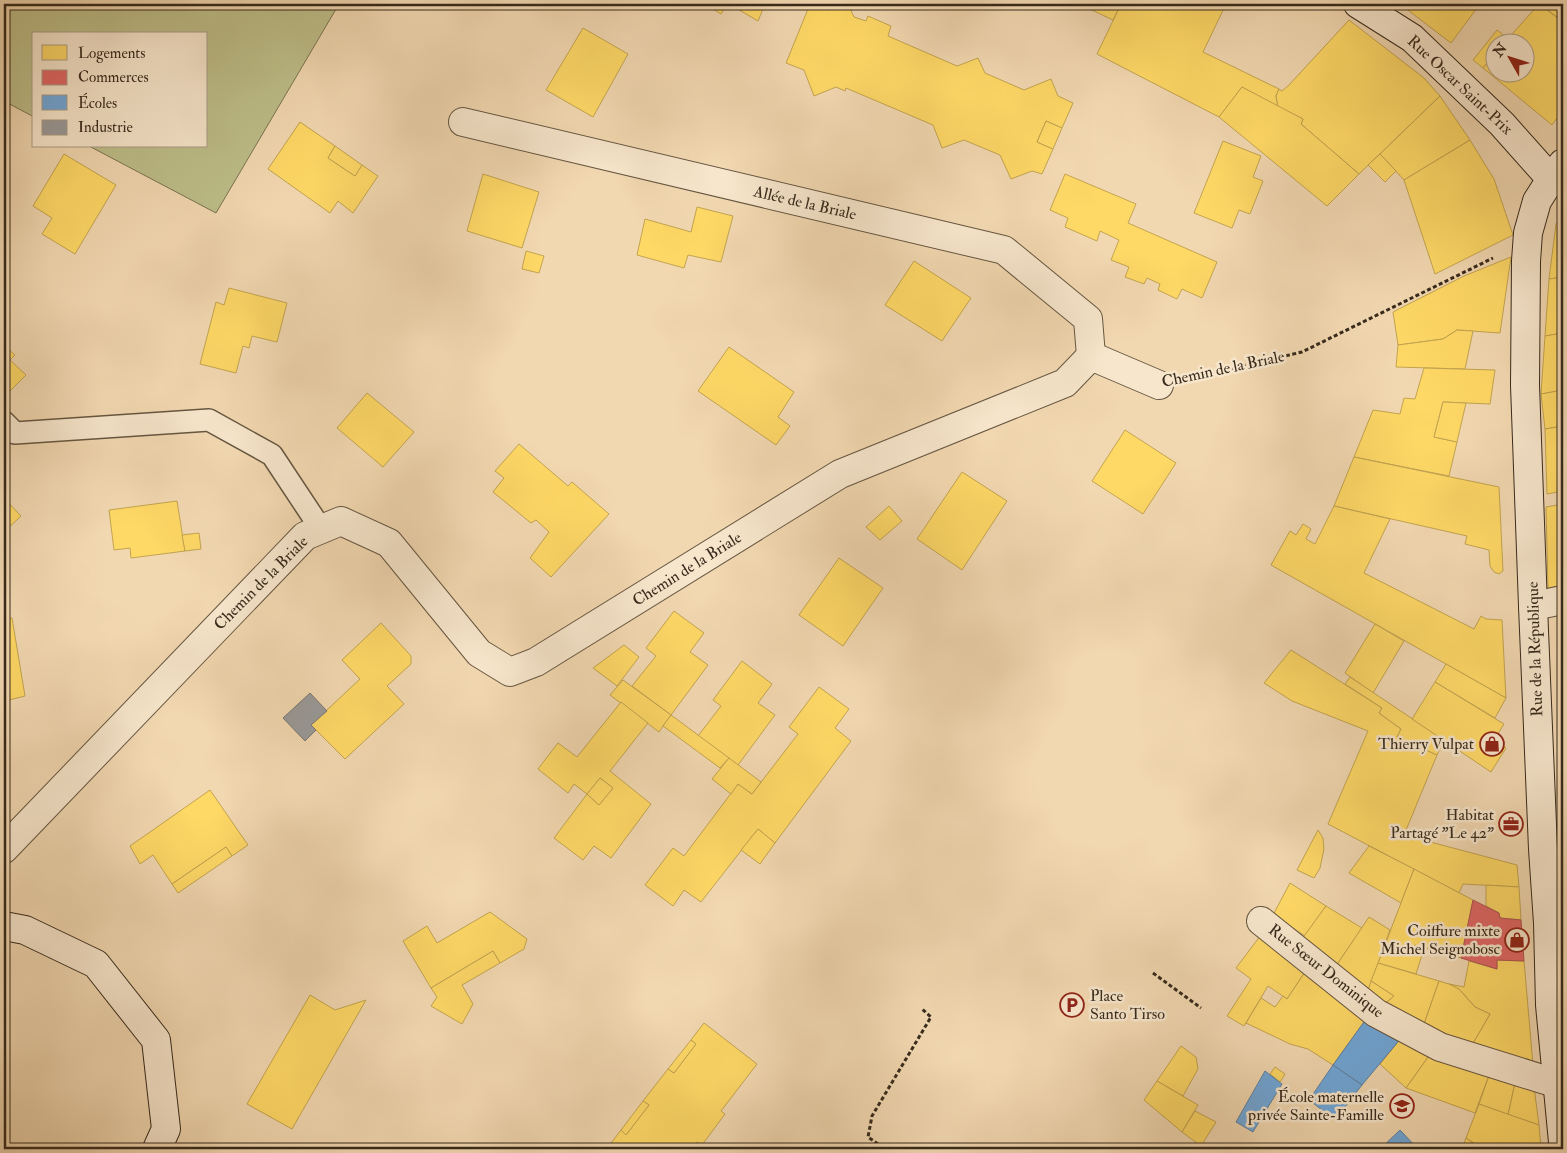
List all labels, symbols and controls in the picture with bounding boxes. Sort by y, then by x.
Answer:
street label: Rue Oscar Saint-Prix [1403,31,1517,139]
legend [32,32,208,148]
north arrow [1484,32,1534,82]
text: N [1489,40,1511,61]
text: Logements [78,44,145,63]
text: Commerces [78,68,149,87]
text: Écoles [78,92,117,113]
text: Industrie [78,118,133,137]
street label: Allée de la Briale [751,181,859,225]
street label: Chemin de la Briale [1160,346,1287,392]
street label: Chemin de la Briale [629,527,746,611]
street label: Chemin de la Briale [210,532,312,634]
street label: Rue de la République [1523,581,1548,717]
shop icon: Thierry Vulpat [1479,731,1505,757]
place label: Thierry Vulpat [1378,734,1474,755]
place label: Habitat Partagé "Le 42" [1390,805,1494,843]
office icon: Habitat Partagé "Le 42" [1498,811,1524,837]
street label: Rue Sœur Dominique [1264,920,1388,1022]
place label: Coiffure mixte Michel Seignobosc [1380,921,1501,959]
shop icon: Coiffure mixte Michel Seignobosc [1504,927,1530,953]
place label: Place Santo Tirso [1090,986,1165,1024]
parking icon: Place Santo Tirso [1059,992,1085,1018]
place label: École maternelle privée Sainte-Famille [1247,1086,1384,1126]
school or university icon: École maternelle privée Sainte-Famille [1389,1093,1415,1119]

